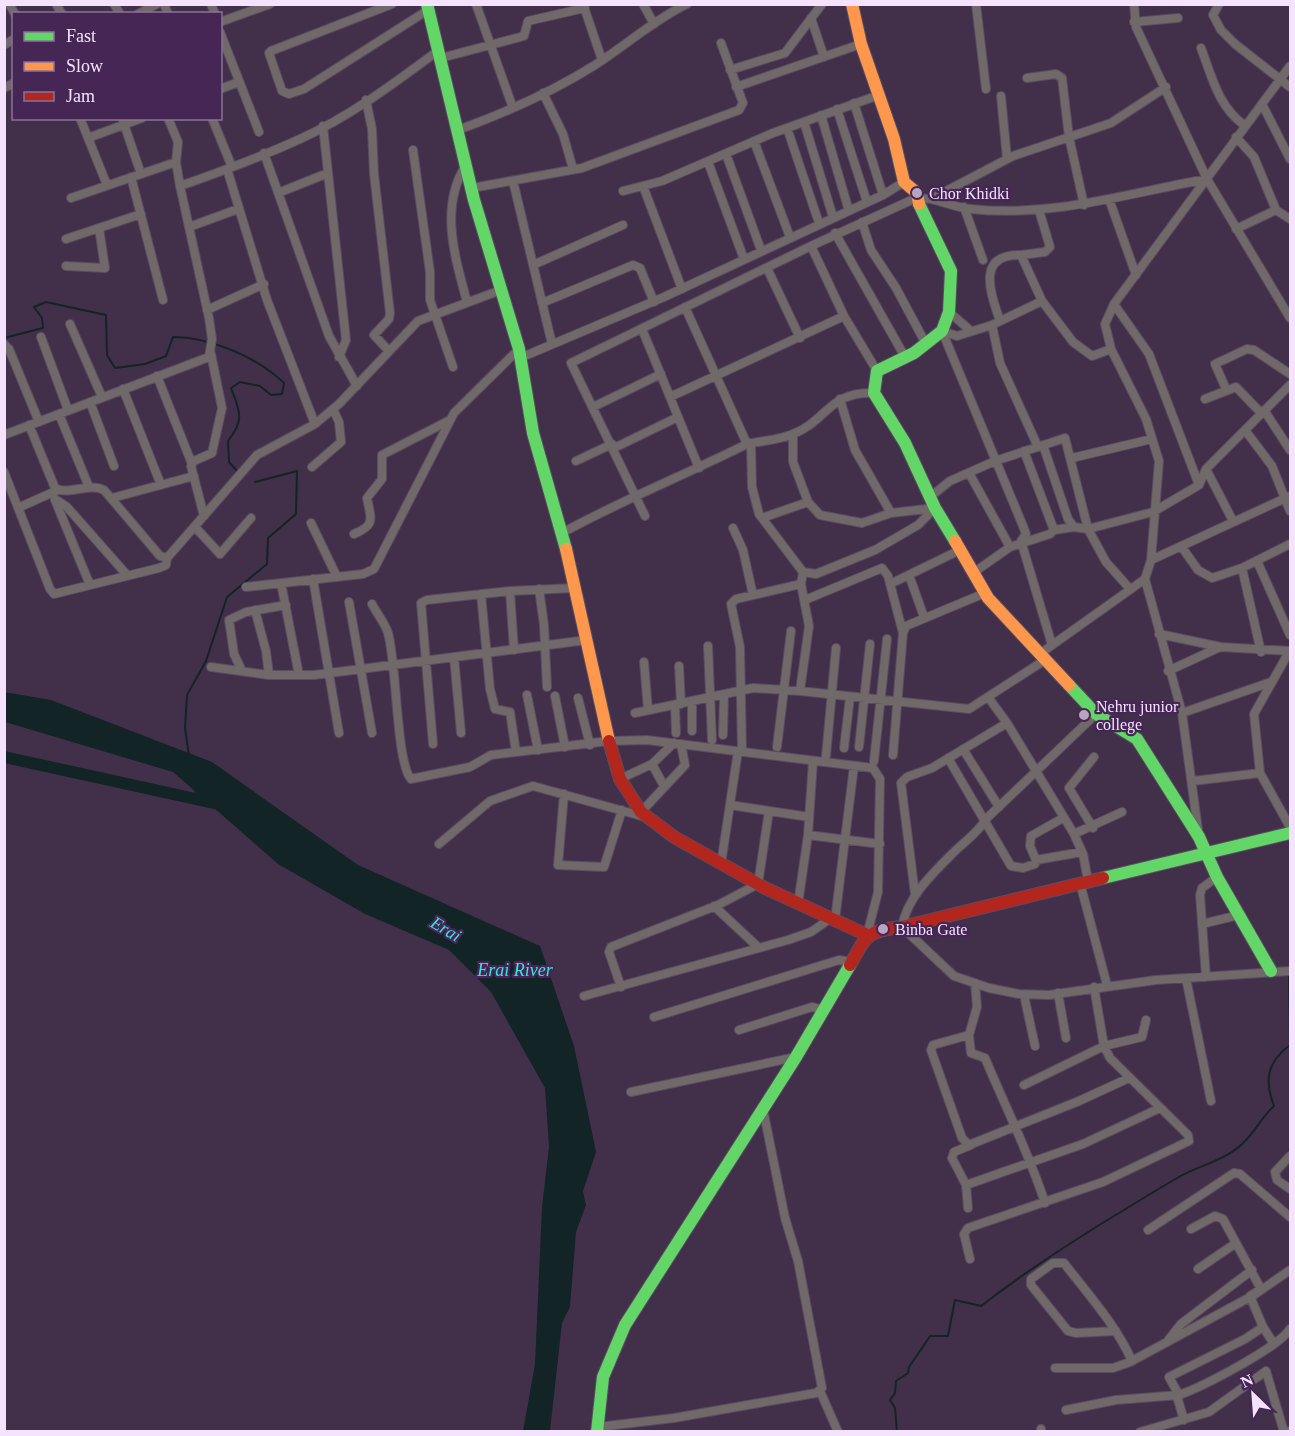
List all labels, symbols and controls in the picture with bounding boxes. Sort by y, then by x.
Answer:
legend [12,12,222,120]
text: Fast [66,26,96,46]
text: Slow [66,56,103,76]
text: Jam [66,86,95,106]
place label: Chor Khidki [929,185,1010,202]
marker: Chor Khidki [910,186,924,200]
place label: Nehru junior college [1096,698,1179,734]
marker: Nehru junior college [1077,708,1091,722]
water label: Erai [426,912,465,946]
place label: Binba Gate [895,921,967,938]
marker: Binba Gate [876,922,890,936]
water label: Erai River [476,960,554,980]
north arrow [1223,1364,1283,1424]
text: N [1238,1371,1256,1391]

